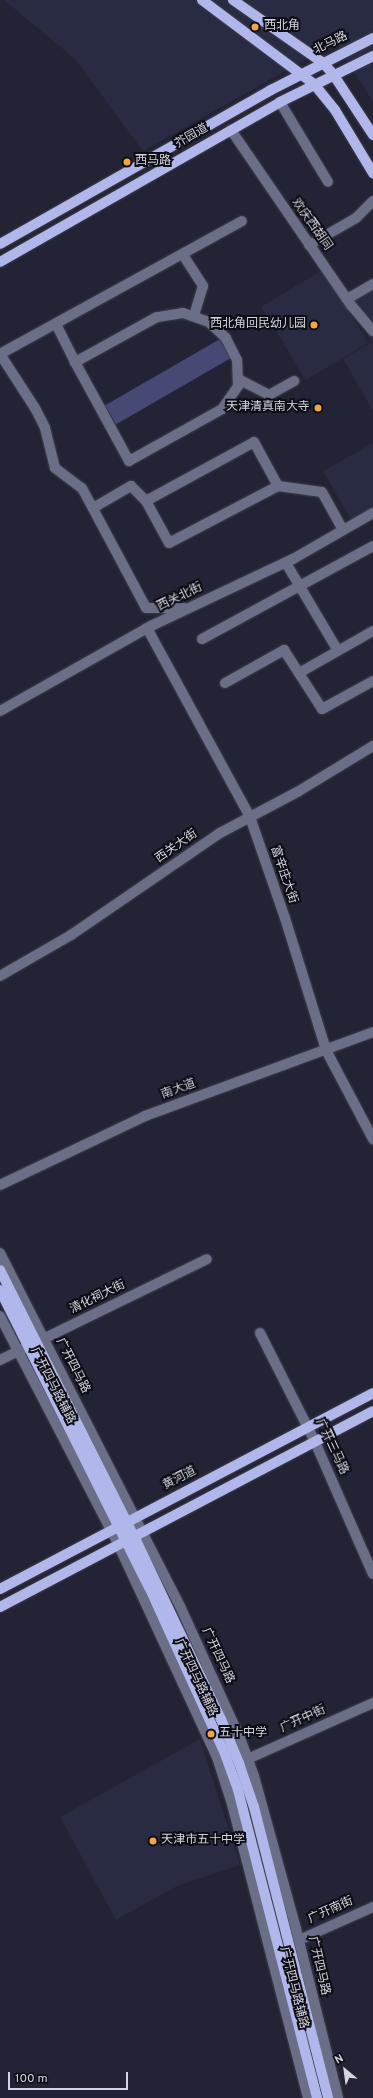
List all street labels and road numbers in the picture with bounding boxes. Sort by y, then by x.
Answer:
street label: 北马路 [312,30,350,58]
street label: 芥园道 [173,122,211,152]
street label: 欢庆西胡同 [288,196,334,254]
street label: 西关北街 [155,581,205,615]
street label: 西关大街 [153,827,201,867]
street label: 富辛庄大街 [266,844,300,906]
street label: 南大道 [160,1077,198,1103]
street label: 清化祠大街 [68,1278,128,1318]
street label: 广开四马路 [52,1336,92,1396]
street label: 广开四马路辅路 [27,1345,77,1427]
street label: 广开三马路 [312,1417,350,1477]
street label: 黄河道 [161,1464,199,1494]
street label: 广开四马路 [198,1626,236,1686]
street label: 广开四马路辅路 [171,1637,219,1719]
street label: 广开中街 [278,1704,328,1736]
street label: 广开南街 [306,1895,356,1927]
street label: 广开四马路 [304,1935,332,1997]
street label: 广开四马路辅路 [276,1946,310,2030]

